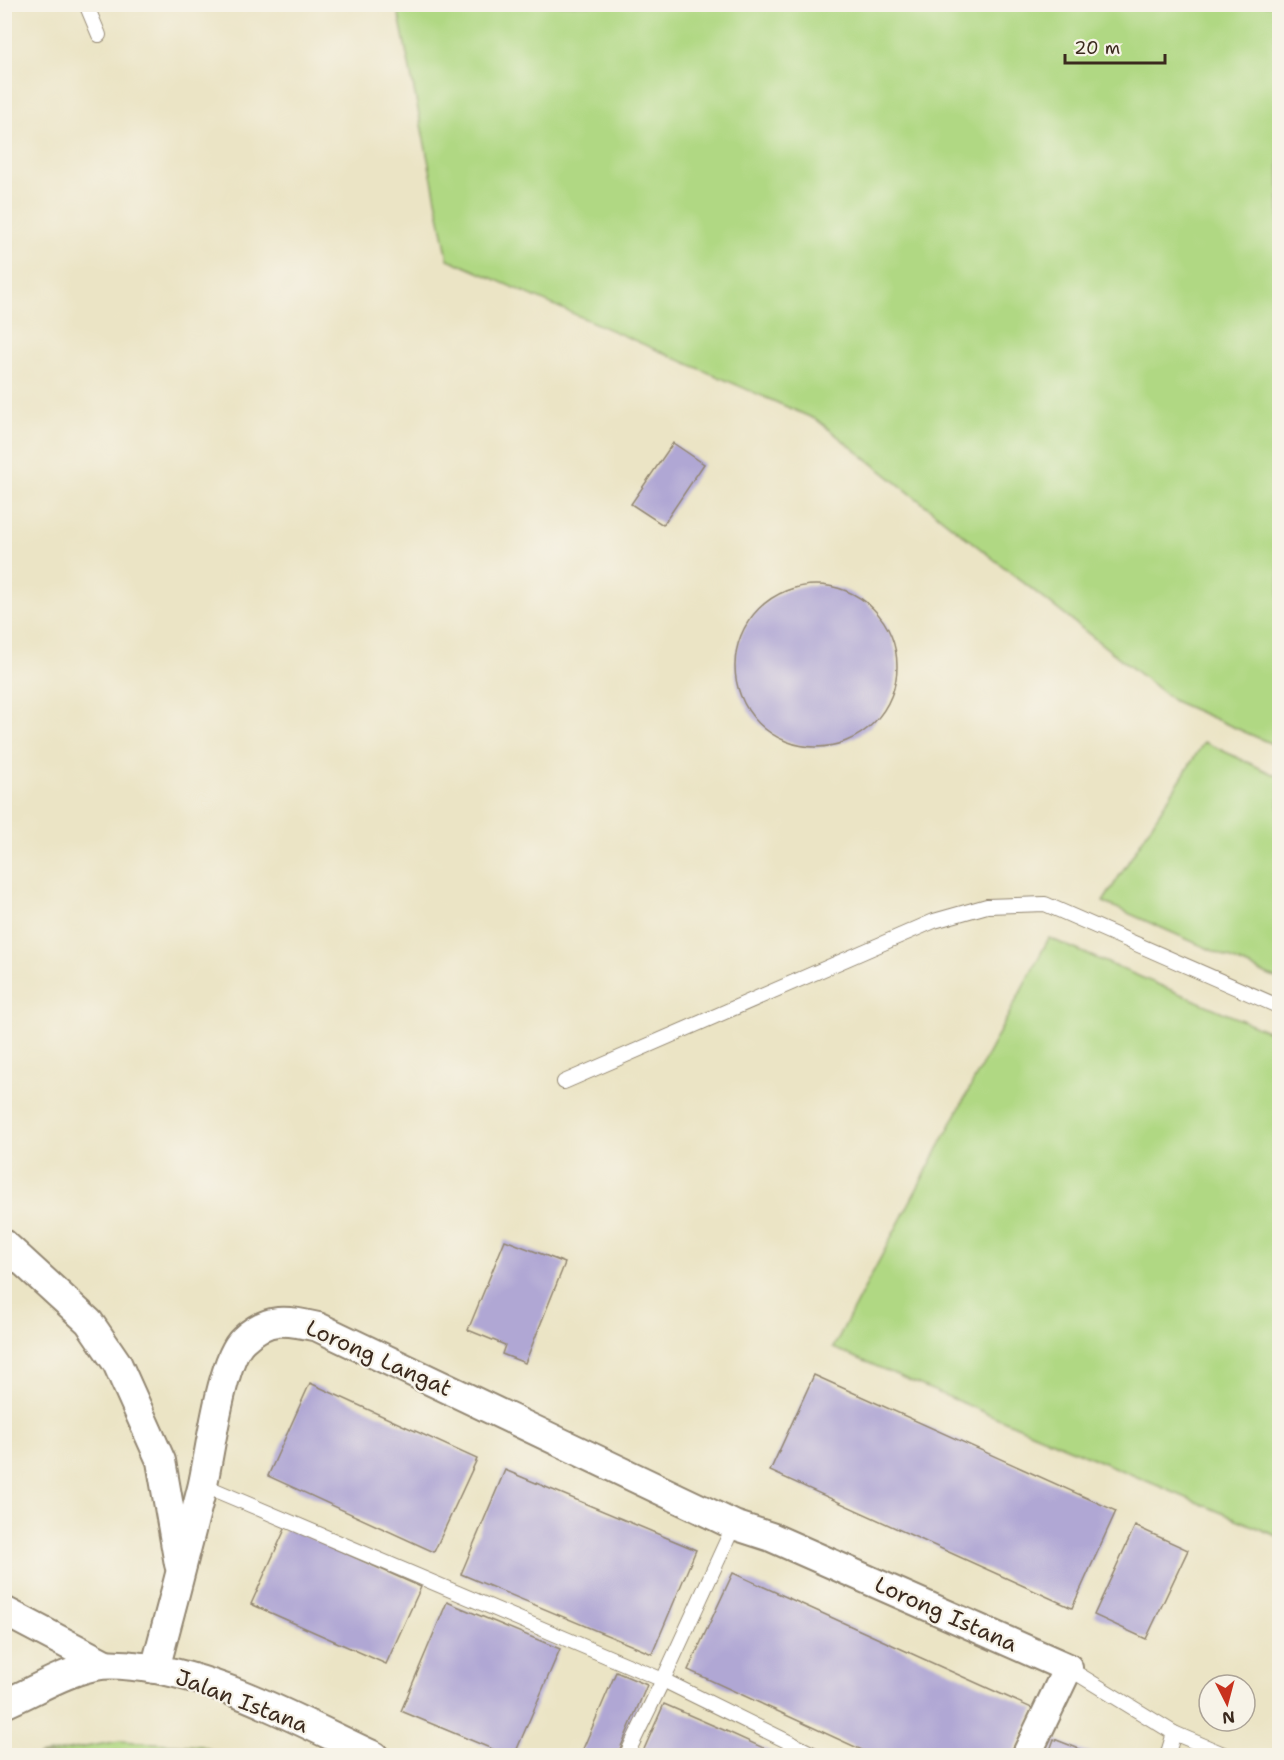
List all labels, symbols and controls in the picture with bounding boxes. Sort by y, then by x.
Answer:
scale bar [1065,27,1166,65]
text: 20 m [1074,36,1120,60]
street label: Lorong Langat [302,1313,456,1403]
street label: Lorong Istana [870,1570,1022,1659]
street label: Jalan Istana [172,1662,313,1740]
north arrow [1197,1673,1257,1733]
text: N [1221,1706,1236,1729]

